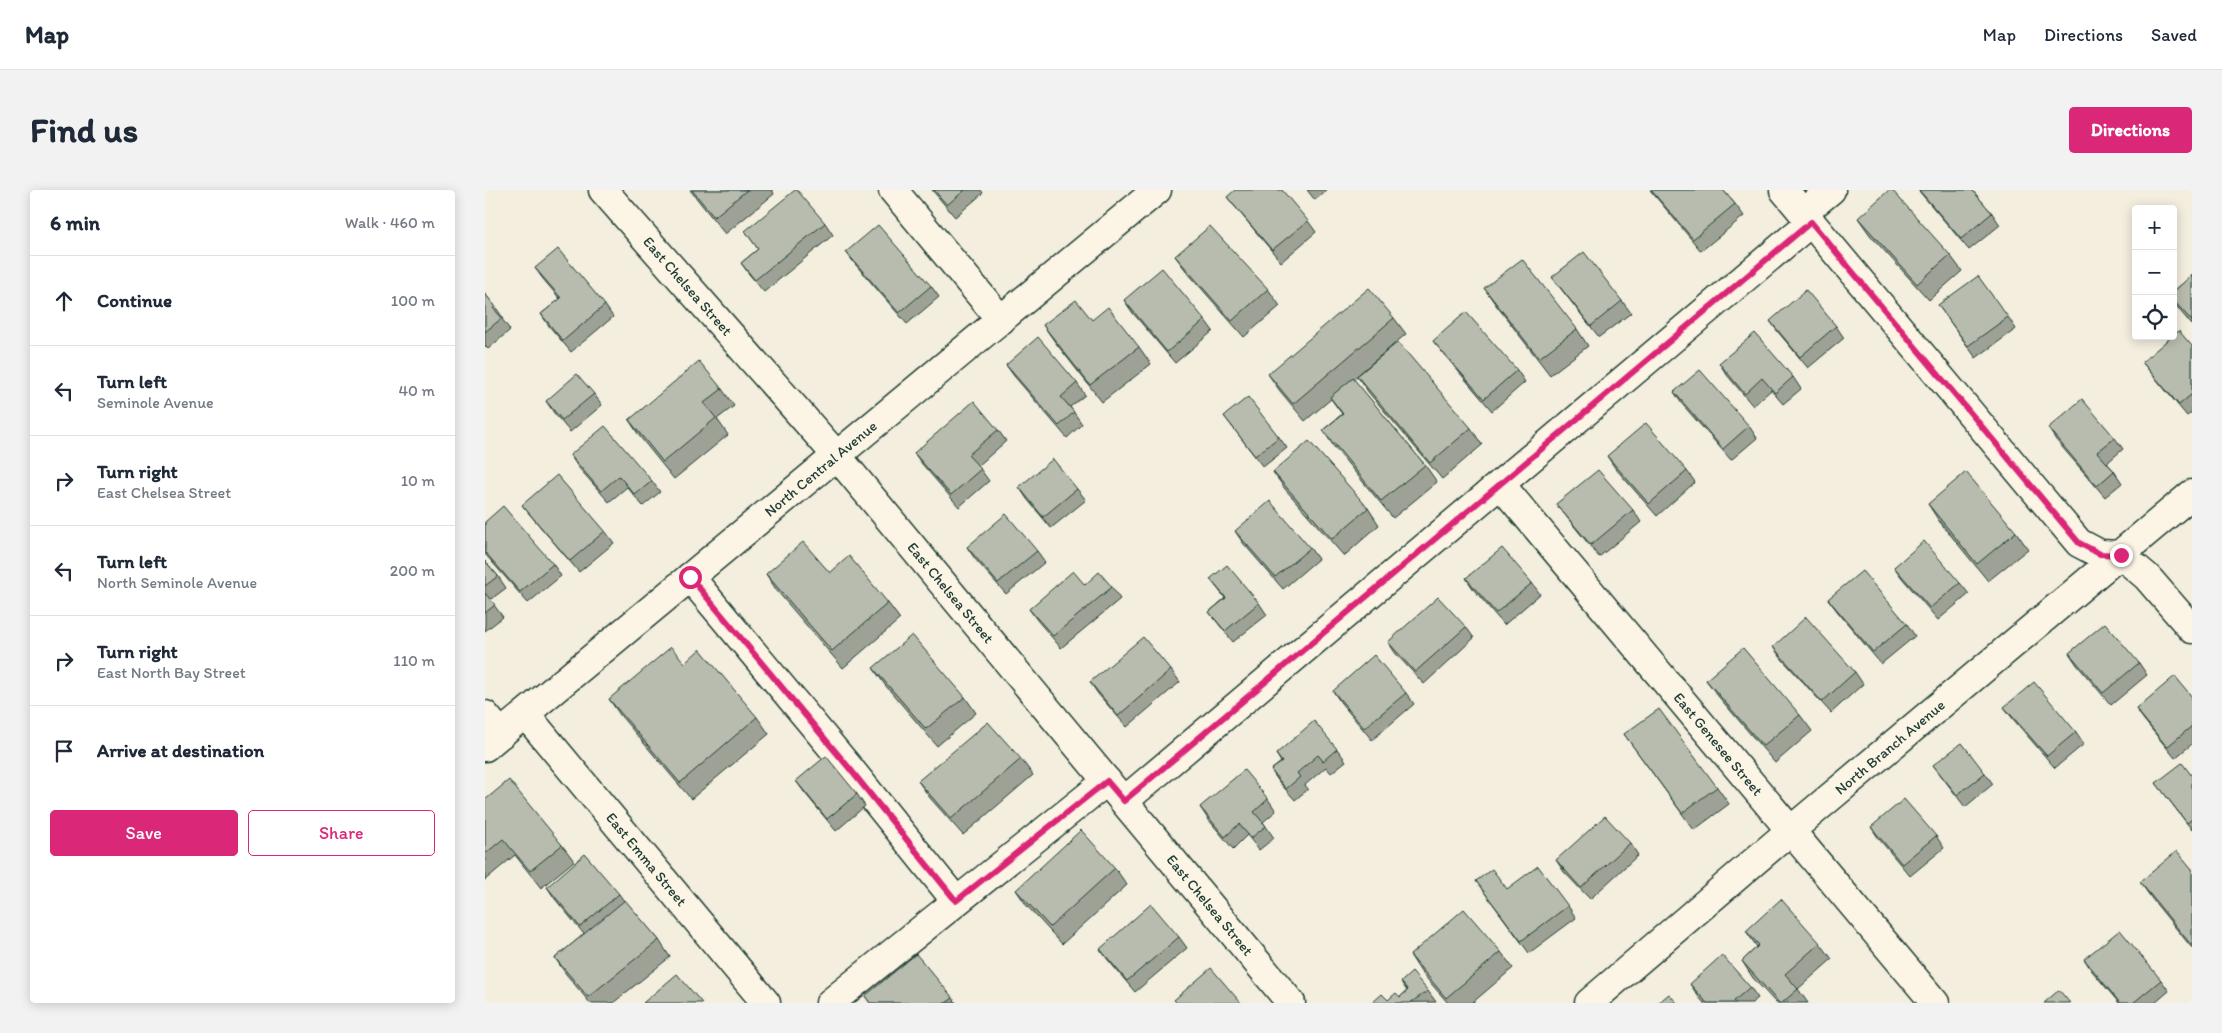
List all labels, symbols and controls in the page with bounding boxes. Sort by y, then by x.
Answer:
text: Map [25,20,69,49]
text: Map [1983,24,2016,46]
text: Directions [2044,24,2123,46]
text: Saved [2151,24,2197,46]
button: Directions [2069,107,2192,153]
text: Find us [30,109,138,151]
map controls [2132,205,2177,340]
button: + [2132,205,2177,250]
text: 6 min [50,210,100,235]
text: Walk · 460 m [345,213,435,232]
street label: East Chelsea Street [639,233,736,340]
button: − [2132,250,2177,295]
icon: ahead [50,287,78,315]
text: Continue [97,289,172,312]
text: 100 m [391,291,435,310]
button: locate [2132,295,2177,340]
text: Turn left [97,370,167,393]
icon: left [50,377,78,405]
text: 40 m [398,381,435,400]
text: Seminole Avenue [97,393,214,412]
street label: North Central Avenue [761,417,881,521]
text: Turn right [97,460,178,483]
icon: right [50,467,78,495]
text: 10 m [401,471,435,490]
text: East Chelsea Street [97,483,231,502]
street label: East Chelsea Street [903,539,998,647]
route end [2110,544,2133,567]
text: Turn left [97,550,167,573]
icon: left [50,557,78,585]
text: 200 m [390,561,435,580]
route start [679,566,702,589]
text: North Seminole Avenue [97,573,257,592]
text: Turn right [97,640,178,663]
icon: right [50,647,78,675]
text: 110 m [393,651,435,670]
text: East North Bay Street [97,663,246,682]
street label: East Genesee Street [1670,689,1767,800]
street label: North Branch Avenue [1831,696,1949,799]
icon: arrive [50,737,78,765]
text: Arrive at destination [97,739,264,762]
street label: East Emma Street [602,809,691,910]
button: Save [50,810,238,856]
button: Share [248,810,435,856]
street label: East Chelsea Street [1163,851,1257,960]

